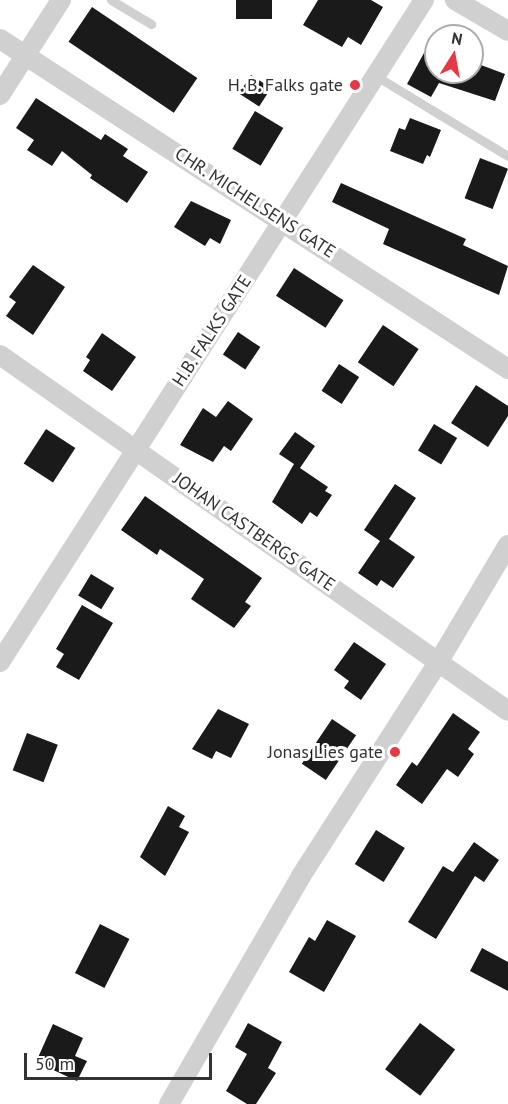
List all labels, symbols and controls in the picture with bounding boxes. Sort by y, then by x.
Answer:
north arrow [424,24,484,84]
text: N [450,27,464,49]
place label: H. B. Falks gate [225,74,343,96]
marker: H. B. Falks gate [348,78,362,92]
street label: CHR. MICHELSENS GATE [170,143,340,263]
street label: H.B. FALKS GATE [168,271,256,391]
street label: JOHAN CASTBERGS GATE [169,468,339,596]
place label: Jonas Lies gate [268,741,383,763]
marker: Jonas Lies gate [388,745,402,759]
scale bar [27,1041,214,1079]
text: 50 m [35,1052,74,1075]

